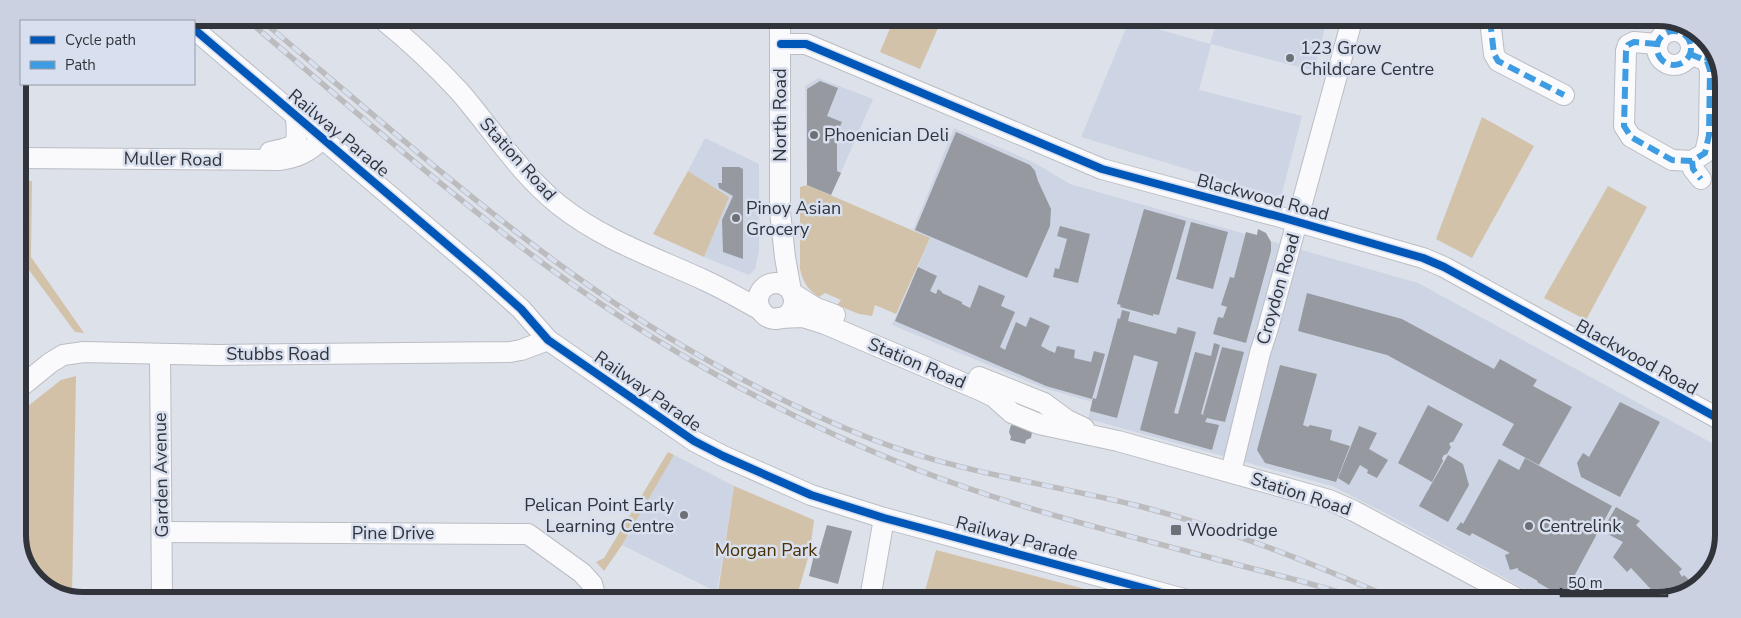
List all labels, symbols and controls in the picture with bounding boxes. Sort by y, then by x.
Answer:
legend [20,20,195,85]
text: Cycle path [65,30,136,50]
place label: 123 Grow Childcare Centre [1300,36,1434,81]
marker: 123 Grow Childcare Centre [1284,52,1296,64]
text: Path [65,55,96,75]
street label: North Road [768,68,792,162]
street label: Railway Parade [283,83,395,183]
street label: Station Road [474,112,562,206]
place label: Phoenician Deli [824,123,949,147]
marker: Phoenician Deli [808,129,820,141]
street label: Muller Road [124,146,222,172]
street label: Blackwood Road [1194,168,1332,226]
place label: Pinoy Asian Grocery [746,196,841,241]
marker: Pinoy Asian Grocery [730,212,742,224]
street label: Croydon Road [1251,231,1305,347]
street label: Blackwood Road [1572,314,1702,400]
street label: Station Road [864,332,970,394]
street label: Stubbs Road [226,342,330,366]
street label: Railway Parade [590,345,706,437]
street label: Garden Avenue [148,412,174,538]
street label: Station Road [1248,467,1354,521]
place label: Pelican Point Early Learning Centre [524,493,675,538]
marker: Pelican Point Early Learning Centre [678,509,690,521]
street label: Railway Parade [953,510,1081,566]
place label: Centrelink [1539,514,1622,538]
place label: Woodridge [1187,518,1278,542]
marker: Centrelink [1523,520,1535,532]
street label: Pine Drive [352,521,434,545]
marker: Woodridge [1169,523,1183,537]
park label: Morgan Park [715,538,818,562]
scale bar [1561,566,1667,598]
text: 50 m [1568,573,1603,593]

